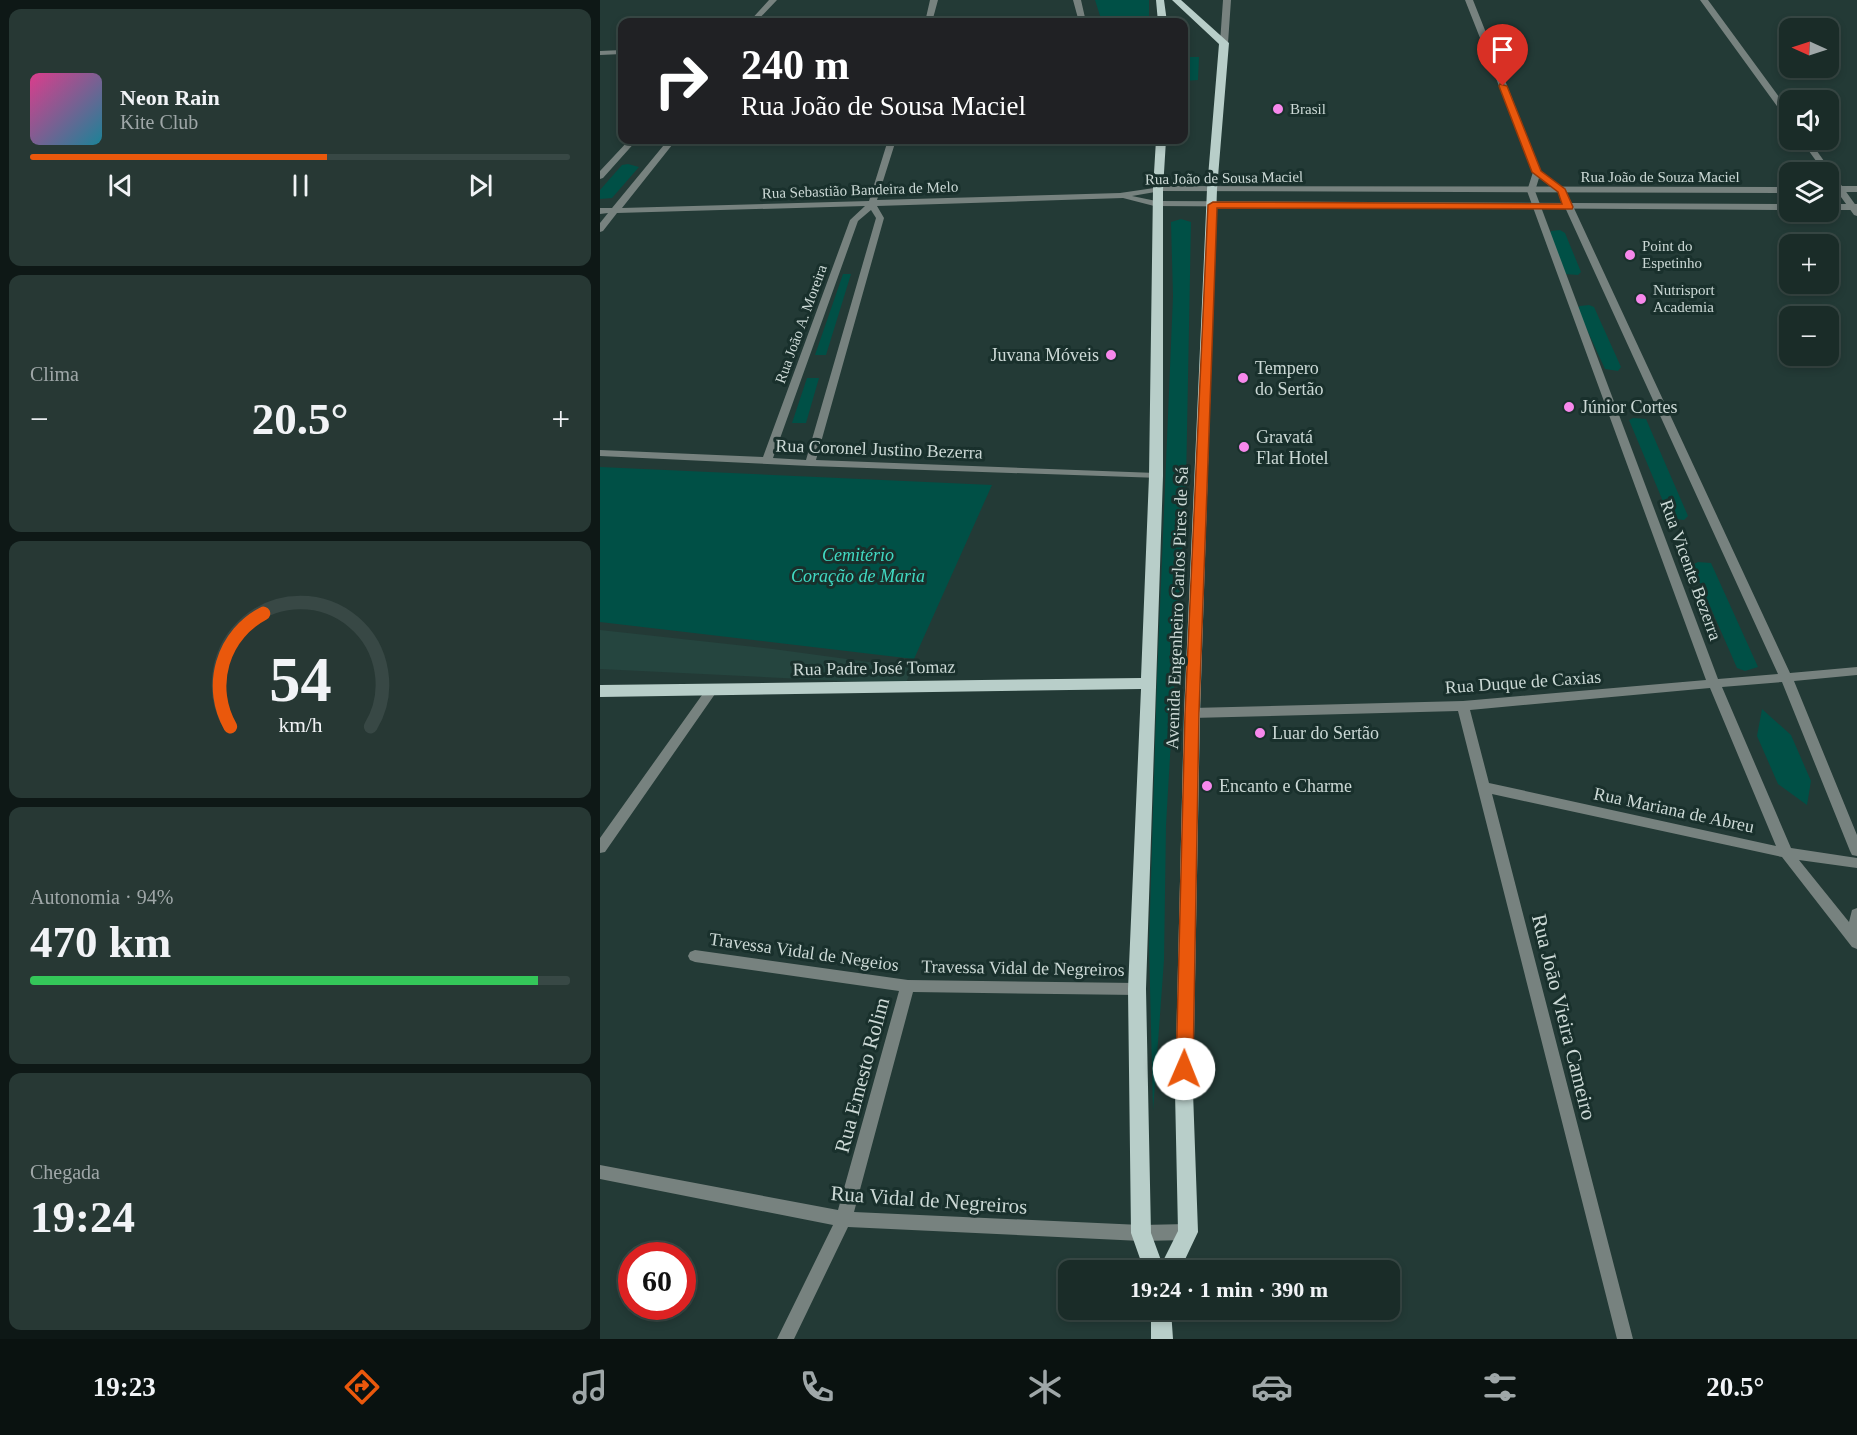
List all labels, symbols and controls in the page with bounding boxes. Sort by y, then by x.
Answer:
north arrow [1779,18,1839,78]
map controls [1779,18,1839,366]
pin [1477,24,1528,86]
icon: arrive [1486,33,1519,66]
icon: right [642,42,720,120]
text: 240 m [741,42,850,88]
text: Neon Rain [120,85,220,110]
button: sound [1779,90,1839,150]
text: Rua João de Sousa Maciel [741,91,1026,121]
place label: Brasil [1290,101,1326,117]
marker: Brasil [1271,102,1285,116]
text: Kite Club [120,111,198,133]
button: layers [1779,162,1839,222]
icon: previous [104,169,137,202]
icon: pause [284,169,317,202]
icon: next [464,169,497,202]
street label: Rua João de Sousa Maciel [1145,169,1303,187]
street label: Rua João de Souza Maciel [1580,169,1740,185]
street label: Rua Sebastião Bandeira de Melo [761,179,959,201]
button: + [1779,234,1839,294]
place label: Point do Espetinho [1642,238,1702,271]
marker: Point do Espetinho [1623,248,1637,262]
street label: Rua João A. Moreira [772,262,830,385]
place label: Nutrisport Academia [1653,282,1715,315]
marker: Nutrisport Academia [1634,292,1648,306]
button: − [1779,306,1839,366]
place label: Juvana Móveis [991,345,1099,365]
marker: Juvana Móveis [1104,348,1118,362]
place label: Tempero do Sertão [1255,358,1323,399]
text: Clima [30,363,79,385]
marker: Tempero do Sertão [1236,371,1250,385]
text: 20.5° [252,394,348,444]
place label: Júnior Cortes [1581,397,1678,417]
marker: Júnior Cortes [1562,400,1576,414]
text: − [30,401,49,437]
text: + [551,401,570,437]
place label: Gravatá Flat Hotel [1256,427,1329,468]
street label: Rua Coronel Justino Bezerra [775,435,983,463]
marker: Gravatá Flat Hotel [1237,440,1251,454]
street label: Avenida Engenheiro Carlos Pires de Sá [1162,466,1192,750]
street label: Rua Vicente Bezerra [1656,497,1726,643]
park label: Cemitério Coração de Maria [791,545,925,586]
text: 54 [269,645,331,714]
street label: Rua Padre José Tomaz [792,657,956,679]
street label: Rua Duque de Caxias [1444,667,1602,697]
text: km/h [278,713,322,737]
place label: Luar do Sertão [1272,723,1379,743]
marker: Luar do Sertão [1253,726,1267,740]
place label: Encanto e Charme [1219,776,1352,796]
marker: Encanto e Charme [1200,779,1214,793]
street label: Rua Mariana de Abreu [1592,783,1756,837]
text: Autonomia · 94% [30,886,173,908]
street label: Rua Joāo Vieira Cameiro [1527,912,1601,1122]
text: 470 km [30,917,171,967]
street label: Travessa Vidal de Negeios [708,929,900,975]
street label: Travessa Vidal de Negreiros [921,956,1125,980]
street label: Rua Emesto Rolim [830,995,894,1155]
position arrow [1152,1037,1216,1101]
text: Chegada [30,1161,100,1183]
street label: Rua Vidal de Negreiros [830,1181,1028,1219]
text: 19:24 [30,1192,135,1242]
speed limit sign: 60 [618,1242,696,1320]
text: 19:24 · 1 min · 390 m [1130,1277,1328,1302]
icon: directions [341,1366,383,1408]
icon: music [569,1366,611,1408]
icon: phone [796,1366,838,1408]
icon: climate [1024,1366,1066,1408]
icon: car [1251,1366,1293,1408]
icon: filters [1479,1366,1521,1408]
text: 19:23 [93,1372,156,1402]
text: 20.5° [1706,1372,1764,1402]

